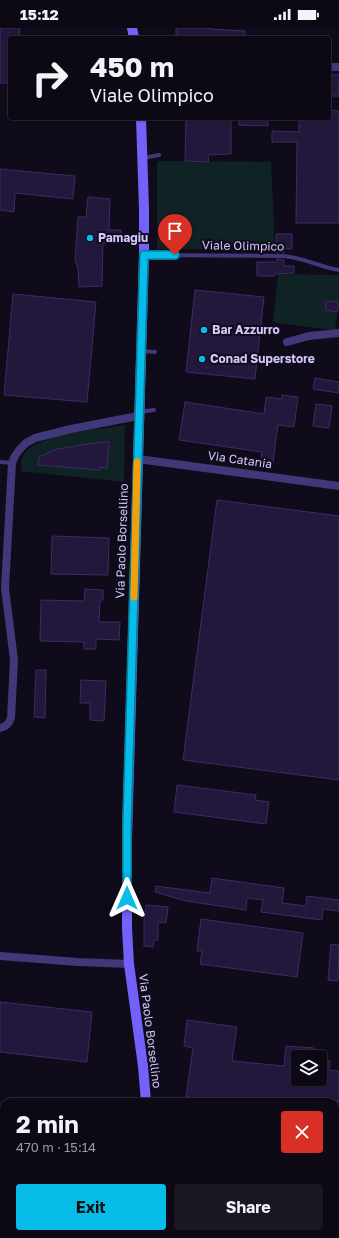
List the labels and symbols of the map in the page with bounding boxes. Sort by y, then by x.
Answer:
pin [158,214,192,255]
place label: Pamagiu [98,230,148,245]
marker: Pamagiu [85,233,95,243]
street label: Viale Olimpico [202,237,284,254]
place label: Bar Azzurro [212,322,280,337]
marker: Bar Azzurro [199,325,209,335]
place label: Conad Superstore [210,351,315,366]
marker: Conad Superstore [197,354,207,364]
street label: Via Catania [207,448,273,471]
street label: Via Paolo Borsellino [112,483,131,599]
position arrow [106,877,148,919]
street label: Via Paolo Borsellino [136,973,165,1089]

